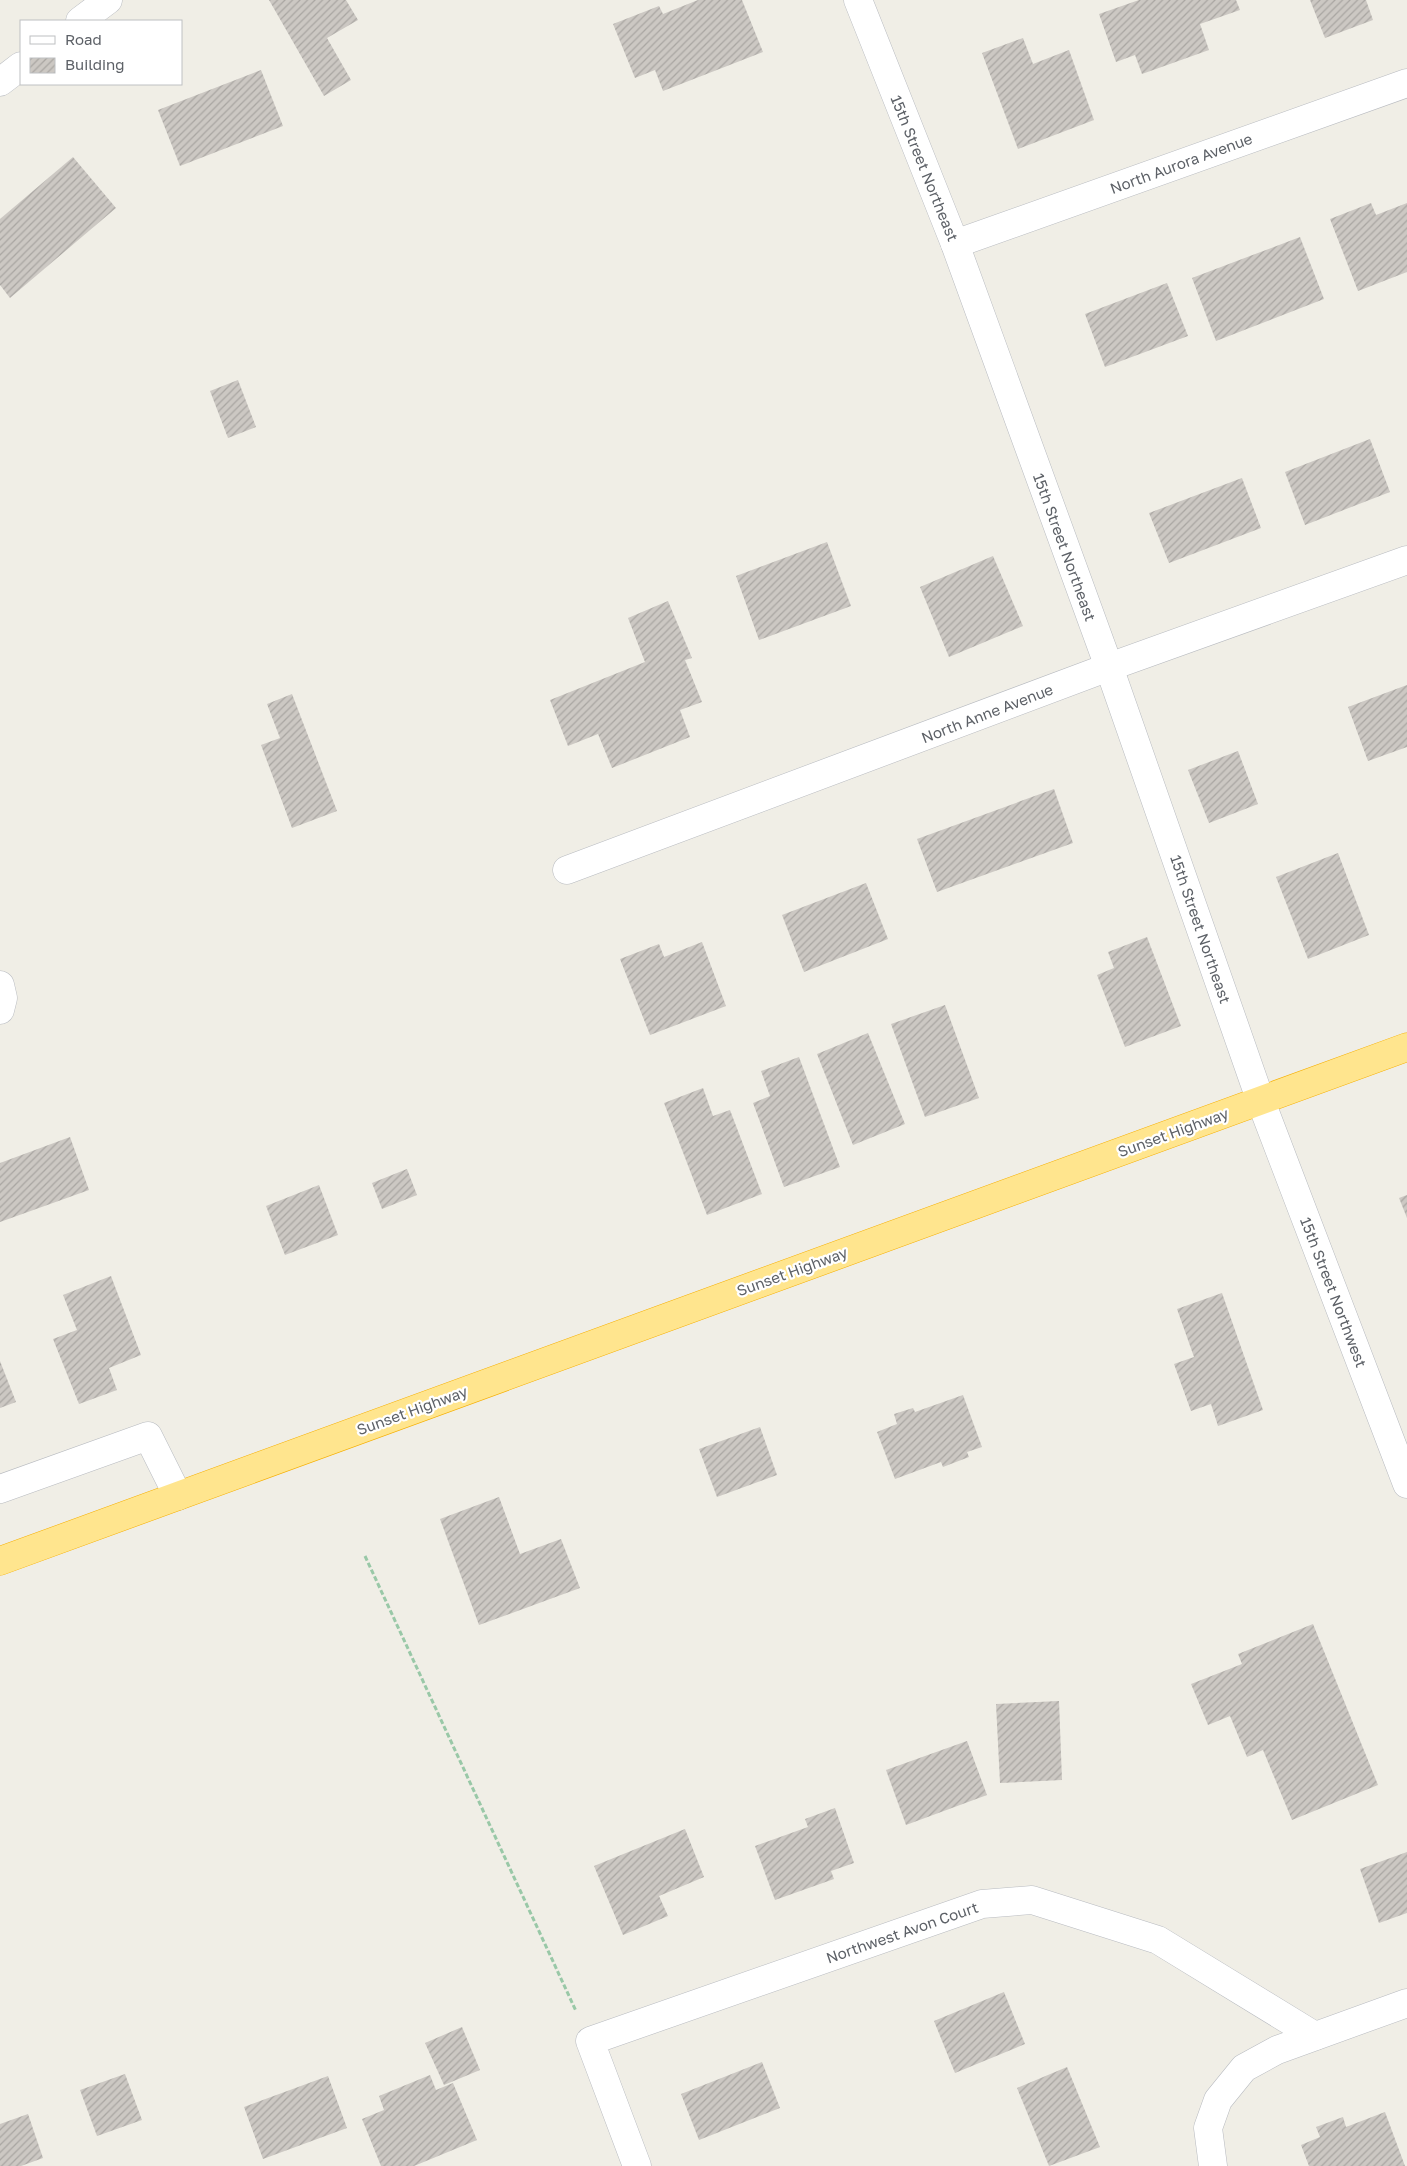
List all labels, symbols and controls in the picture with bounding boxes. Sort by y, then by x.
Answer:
legend [20,20,182,85]
text: Road [65,30,102,48]
text: Building [65,55,125,73]
street label: 15th Street Northeast [887,92,963,244]
street label: North Aurora Avenue [1107,129,1255,197]
street label: 15th Street Northeast [1030,471,1100,623]
street label: North Anne Avenue [919,680,1056,746]
street label: 15th Street Northeast [1167,852,1235,1006]
street label: Sunset Highway [1115,1103,1231,1160]
street label: 15th Street Northwest [1297,1214,1371,1370]
street label: Sunset Highway [734,1242,850,1299]
street label: Sunset Highway [354,1381,470,1438]
street label: Northwest Avon Court [824,1897,980,1967]

